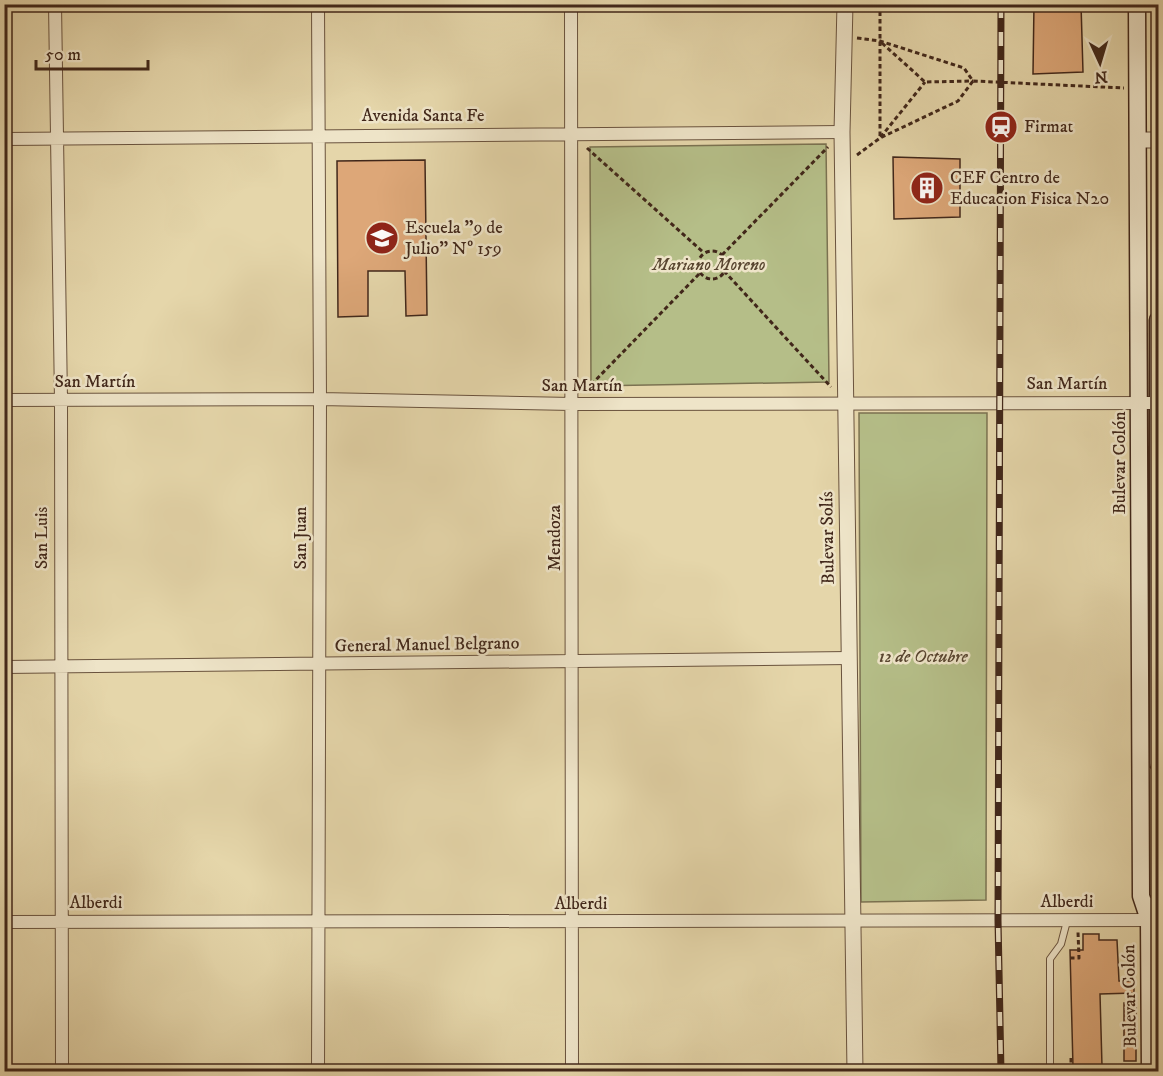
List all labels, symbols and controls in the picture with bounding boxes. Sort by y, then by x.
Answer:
scale bar [36,33,148,71]
north arrow [1070,33,1130,93]
text: 50 m [45,44,81,66]
text: N [1094,67,1108,87]
street label: Avenida Santa Fe [362,105,484,127]
station icon: Firmat [983,109,1019,145]
place label: Firmat [1024,116,1074,138]
place label: CEF Centro de Educacion Fisica N20 [950,167,1109,210]
building icon: CEF Centro de Educacion Fisica N20 [909,170,945,206]
place label: Escuela "9 de Julio" Nº 159 [403,217,503,260]
school or university icon: Escuela "9 de Julio" Nº 159 [364,220,400,256]
park label: Mariano Moreno [651,254,766,276]
street label: San Martín [55,371,136,393]
street label: San Martín [1027,373,1108,395]
street label: San Martín [542,375,623,397]
street label: Bulevar Colón [1109,411,1131,515]
street label: Bulevar Solís [816,491,840,585]
street label: Mendoza [544,505,566,571]
street label: San Juan [290,506,312,569]
street label: San Luis [31,507,53,569]
street label: General Manuel Belgrano [334,632,520,658]
park label: 12 de Octubre [878,646,968,668]
street label: Alberdi [1040,891,1094,913]
street label: Alberdi [69,892,123,914]
street label: Alberdi [554,893,608,915]
street label: Bulevar Colón [1118,944,1142,1048]

